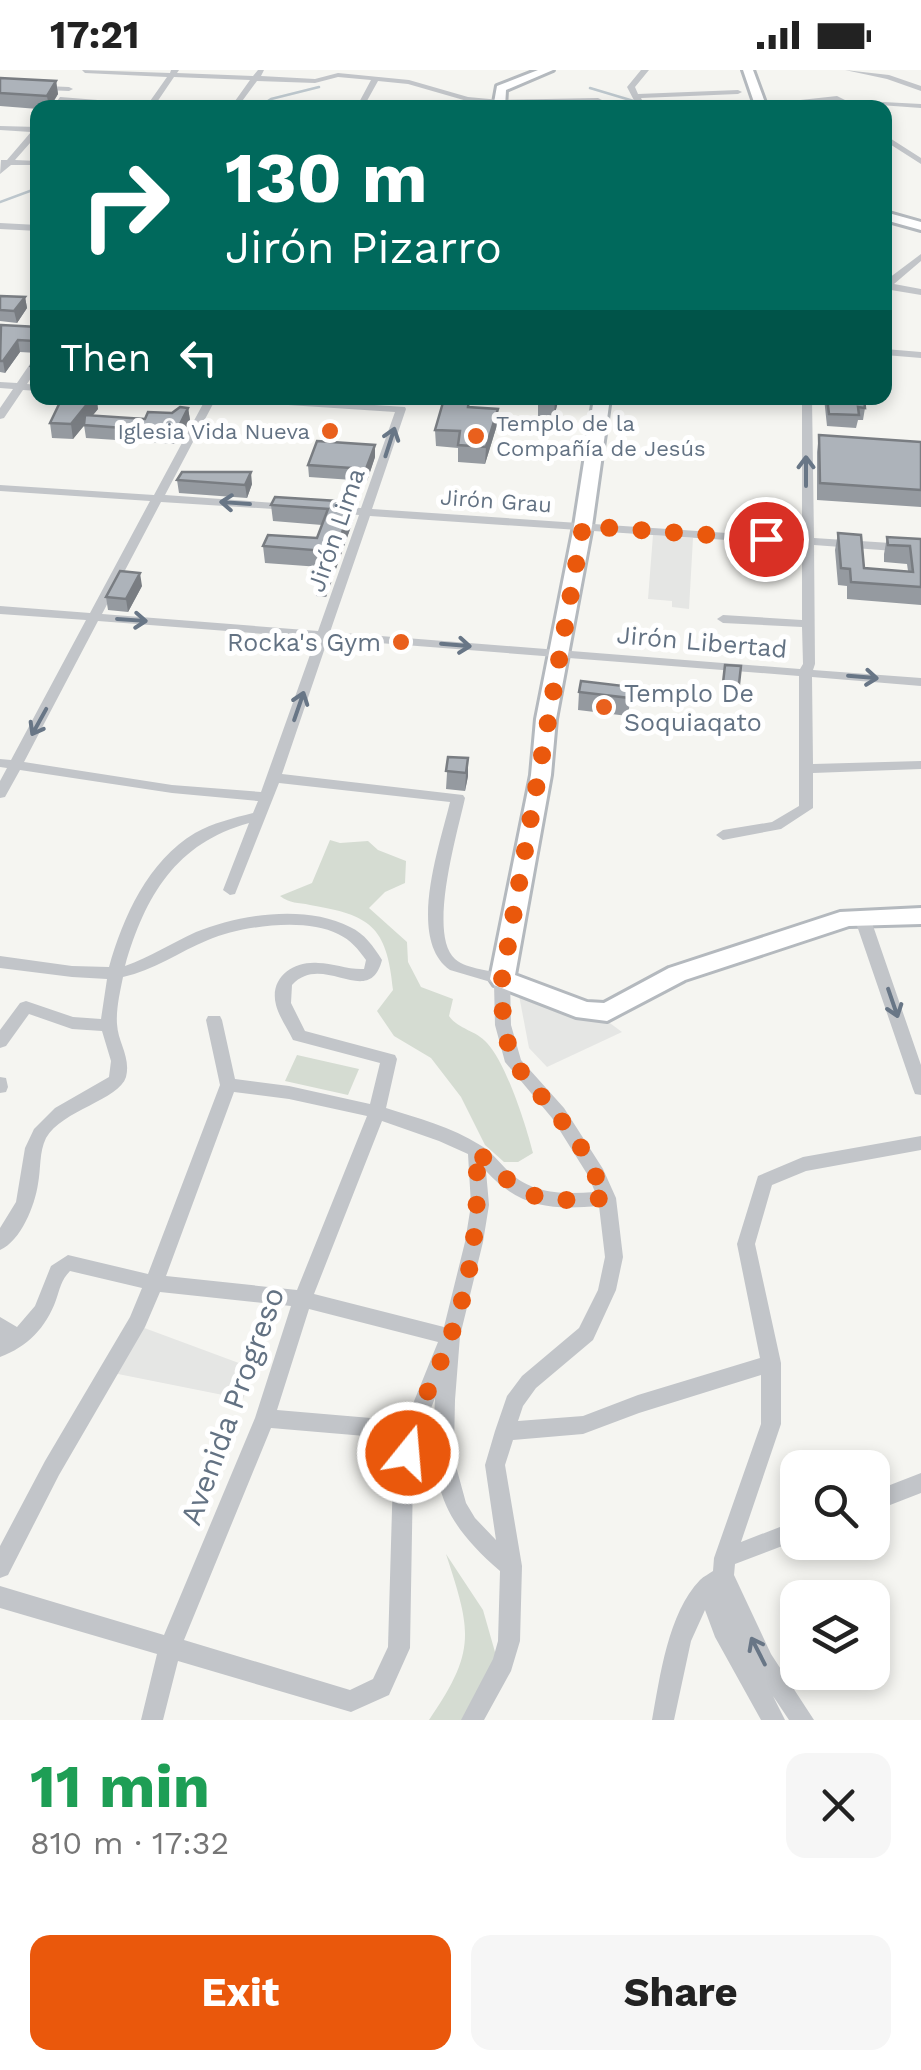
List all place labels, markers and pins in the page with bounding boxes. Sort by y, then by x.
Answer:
place label: Templo de la Compañía de Jesús [496,411,706,461]
place label: Iglesia Vida Nueva [118,419,310,444]
marker: Iglesia Vida Nueva [319,420,341,442]
marker: Templo de la Compañía de Jesús [465,425,487,447]
pin [724,497,809,582]
place label: Rocka's Gym [227,628,381,657]
marker: Rocka's Gym [390,631,412,653]
place label: Templo De Soquiaqato [624,679,762,737]
marker: Templo De Soquiaqato [593,696,615,718]

